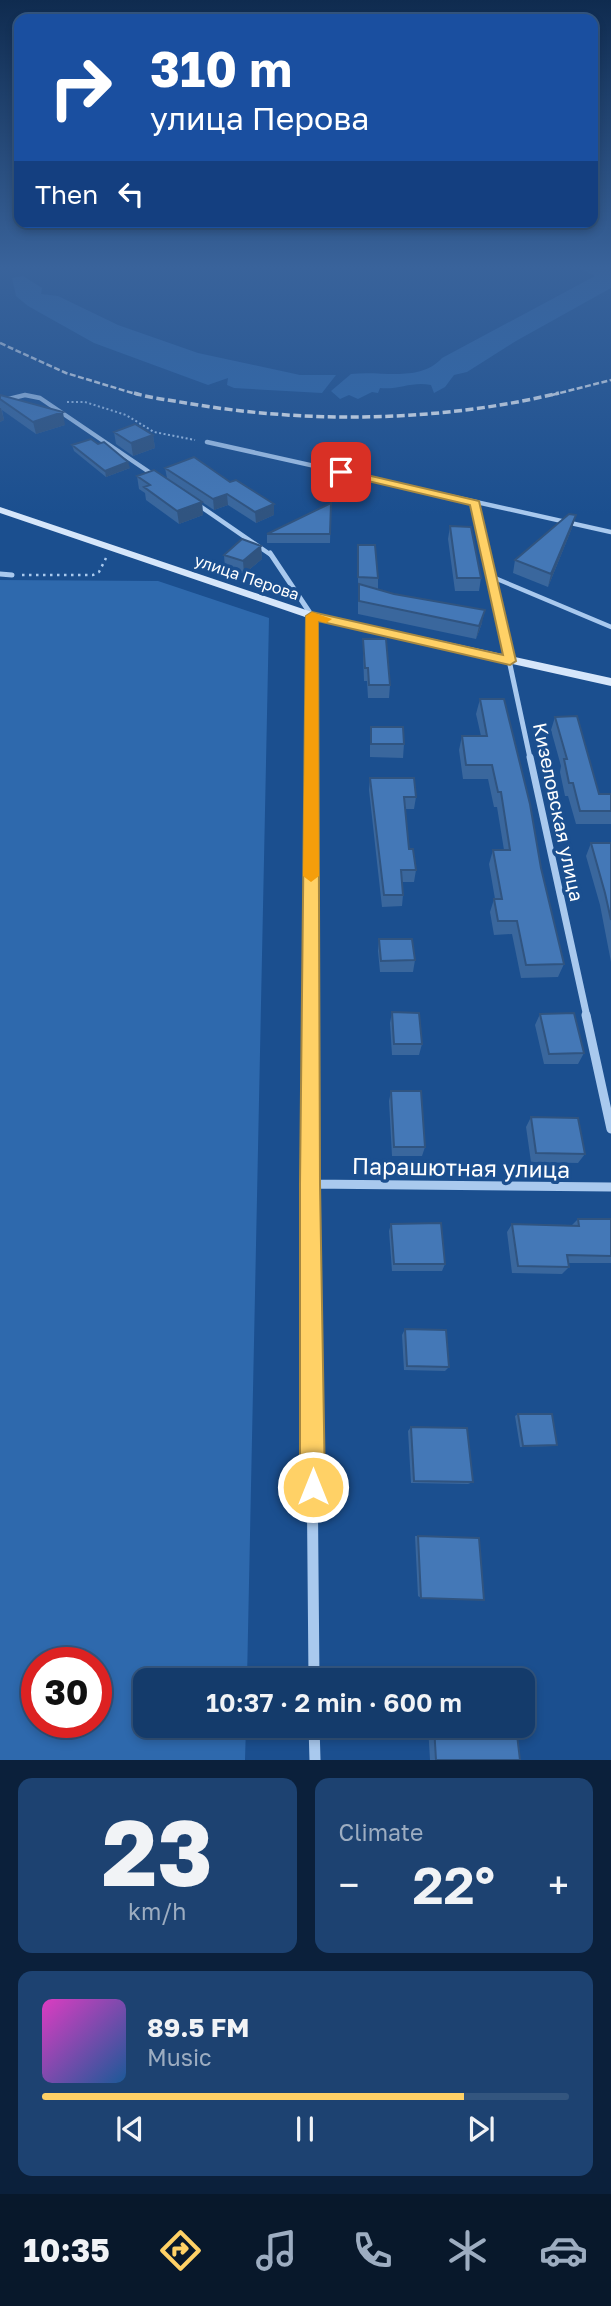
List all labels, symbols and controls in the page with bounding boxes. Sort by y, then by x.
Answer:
text: 310 m [150,39,292,98]
icon: right [35,42,126,133]
text: улица Перова [150,99,369,137]
icon: left [112,175,150,213]
text: Then [35,179,98,210]
pin [311,442,371,502]
icon: arrive [322,453,360,491]
street label: улица Перова [192,550,302,604]
street label: Кизеловская улица [529,721,589,903]
street label: Парашютная улица [352,1151,570,1183]
position arrow [276,1450,350,1524]
speed limit sign: 30 [21,1647,112,1738]
text: 10:37 · 2 min · 600 m [206,1687,462,1718]
text: 23 [102,1797,213,1906]
text: Climate [339,1818,423,1846]
text: 22° [412,1853,495,1915]
text: − [339,1862,359,1907]
text: + [548,1862,569,1907]
text: km/h [128,1897,187,1925]
text: 89.5 FM [147,2012,249,2043]
text: Music [147,2043,212,2071]
icon: previous [111,2110,149,2148]
icon: pause [286,2110,324,2148]
icon: next [462,2110,500,2148]
icon: directions [156,2226,205,2275]
icon: music [252,2226,301,2275]
icon: phone [348,2226,397,2275]
icon: climate [443,2226,492,2275]
icon: car [539,2226,588,2275]
text: 10:35 [23,2231,110,2269]

